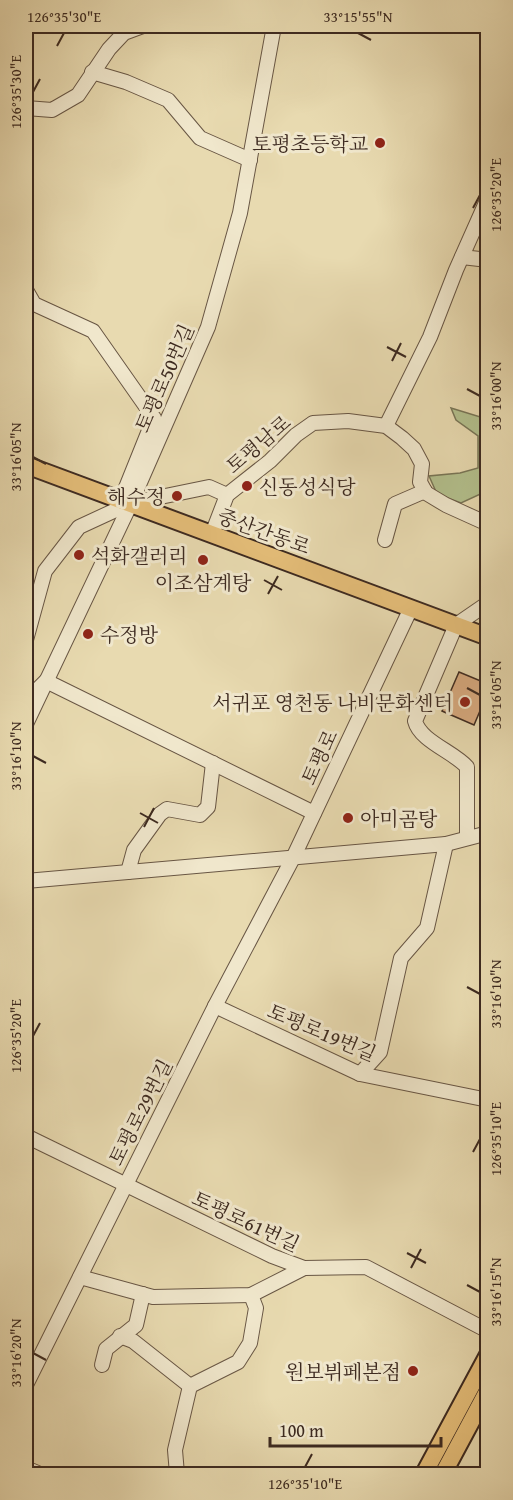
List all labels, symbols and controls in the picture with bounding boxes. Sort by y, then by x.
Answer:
text: 126°35'30"E [27,6,101,27]
text: 33°15'55"N [324,6,393,27]
text: 126°35'30"E [5,55,26,129]
place label: 토평초등학교 [252,129,369,158]
marker: 토평초등학교 [373,136,387,150]
text: 126°35'20"E [485,158,506,232]
street label: 토평로50번길 [127,319,201,437]
text: 33°16'00"N [485,361,506,430]
street label: 토평남로 [219,408,297,480]
text: 33°16'05"N [5,422,26,491]
place label: 신동성식당 [259,472,356,501]
marker: 신동성식당 [240,479,254,493]
place label: 해수정 [107,482,165,511]
marker: 해수정 [170,489,184,503]
street label: 중산간동로 [214,501,314,561]
place label: 석화갤러리 [91,541,188,570]
marker: 석화갤러리 [72,548,86,562]
marker: 이조삼계탕 [196,553,210,567]
place label: 이조삼계탕 [155,568,252,597]
place label: 수정방 [100,620,159,649]
marker: 수정방 [81,627,95,641]
text: 33°16'05"N [485,660,506,729]
place label: 서귀포 영천동 나비문화센터 [212,688,453,717]
marker: 서귀포 영천동 나비문화센터 [458,695,472,709]
text: 33°16'10"N [5,721,26,790]
street label: 토평로 [294,725,344,789]
place label: 아미곰탕 [360,804,438,833]
marker: 아미곰탕 [341,811,355,825]
text: 33°16'10"N [485,959,506,1028]
street label: 토평로19번길 [263,996,381,1068]
text: 126°35'20"E [5,999,26,1073]
street label: 토평로29번길 [101,1054,179,1170]
text: 126°35'10"E [485,1102,506,1176]
street label: 토평로61번길 [187,1183,305,1259]
text: 33°16'15"N [485,1257,506,1326]
text: 33°16'20"N [5,1318,26,1387]
place label: 원보뷔페본점 [285,1357,401,1386]
marker: 원보뷔페본점 [406,1364,420,1378]
scale bar [270,1410,441,1448]
text: 100 m [279,1417,324,1444]
text: 126°35'10"E [268,1473,342,1494]

